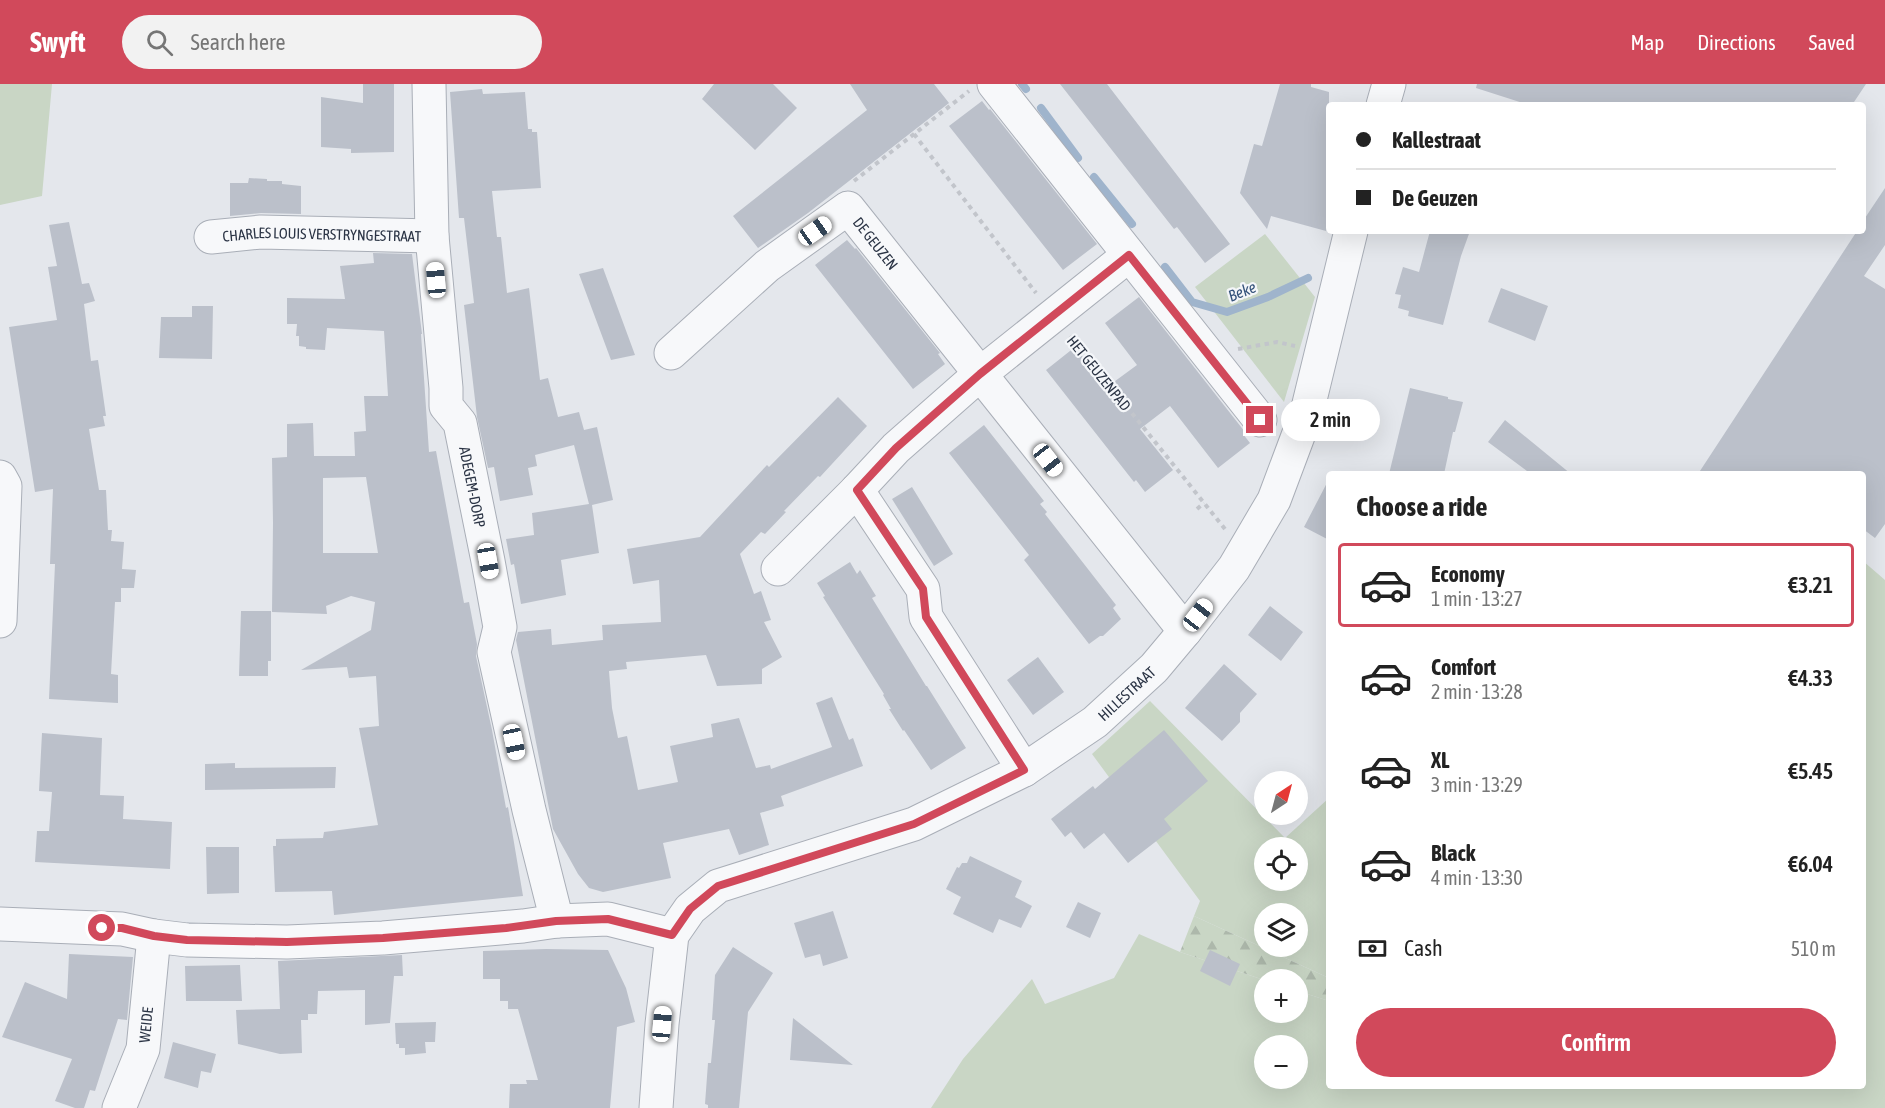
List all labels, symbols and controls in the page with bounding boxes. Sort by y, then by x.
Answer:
search box [122,15,542,69]
text: Swyft [30,26,86,58]
icon: search [143,26,176,59]
text: Search here [191,29,285,55]
text: Map [1630,30,1664,54]
text: Directions [1697,30,1776,54]
text: Saved [1809,30,1855,54]
text: Kallestraat [1392,127,1481,153]
text: De Geuzen [1392,185,1478,211]
car [795,213,835,249]
street label: DE GEUZEN [850,213,902,273]
street label: CHARLES LOUIS VERSTRYNGESTRAAT [222,223,422,244]
car [425,261,447,299]
water label: Beke [1225,277,1259,305]
street label: HET GEUZENPAD [1064,332,1134,414]
callout: 2 min [1281,399,1380,441]
route end [1246,406,1273,433]
text: 2 min [1310,408,1351,431]
car [1030,440,1066,480]
street label: ADEGEM-DORP [456,445,490,529]
text: Choose a ride [1356,491,1488,522]
car [476,542,500,580]
icon: car [1359,558,1413,612]
text: Economy [1431,561,1505,587]
text: €3.21 [1788,572,1833,598]
text: 1 min · 13:27 [1431,587,1523,610]
car [1180,595,1216,635]
icon: car [1359,651,1413,705]
text: Comfort [1431,654,1496,680]
street label: HILLESTRAAT [1094,663,1159,724]
text: €4.33 [1788,665,1833,691]
text: 2 min · 13:28 [1431,680,1523,703]
car [501,723,527,761]
icon: car [1359,744,1413,798]
text: XL [1431,747,1449,773]
text: €5.45 [1788,758,1833,784]
north arrow [1254,771,1308,825]
map controls [1254,771,1308,1089]
text: 3 min · 13:29 [1431,773,1523,796]
button: locate [1254,837,1308,891]
icon: car [1359,837,1413,891]
text: Black [1431,840,1475,866]
text: €6.04 [1788,851,1833,877]
text: 4 min · 13:30 [1431,866,1523,889]
button: layers [1254,903,1308,957]
route start [88,914,115,941]
icon: cash [1356,932,1389,965]
text: Cash [1404,935,1443,961]
text: 510 m [1791,937,1836,960]
button: + [1254,969,1308,1023]
car [651,1005,673,1043]
street label: WEIDE [135,1006,156,1044]
button: Confirm [1356,1008,1836,1077]
button: − [1254,1035,1308,1089]

